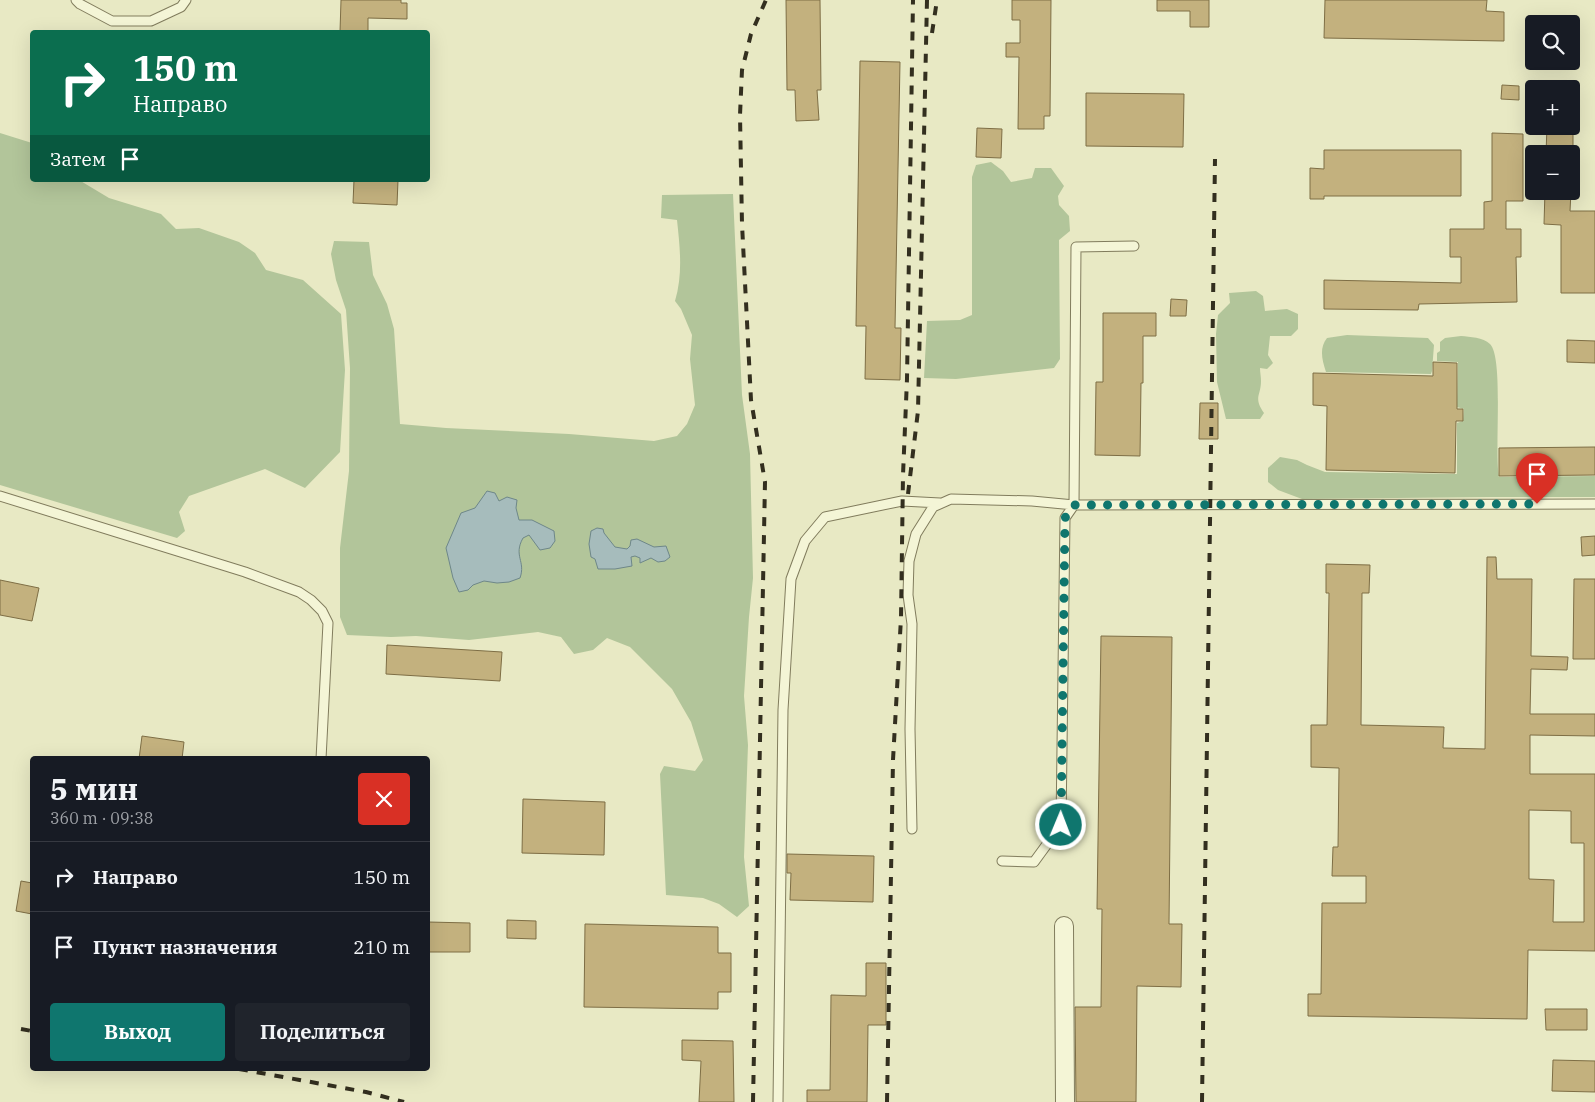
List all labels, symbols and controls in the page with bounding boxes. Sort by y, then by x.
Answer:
map controls [1525,15,1580,200]
button: search [1525,15,1580,70]
text: 150 m [133,45,238,91]
icon: right [50,50,115,115]
button: + [1525,80,1580,135]
text: Направо [133,89,227,118]
icon: arrive [116,145,144,173]
button: − [1525,145,1580,200]
text: Затем [50,147,106,171]
pin [1516,453,1558,504]
icon: arrive [1523,460,1551,488]
text: 5 мин [50,769,138,808]
button: close [358,773,410,825]
position arrow [1034,798,1086,850]
text: 360 m · 09:38 [50,808,153,828]
icon: right [50,863,78,891]
text: Направо [93,865,178,889]
text: 150 m [353,865,410,889]
icon: arrive [50,933,78,961]
text: Пункт назначения [93,935,277,959]
text: 210 m [353,935,410,959]
button: Выход [50,1003,225,1061]
button: Поделиться [235,1003,410,1061]

